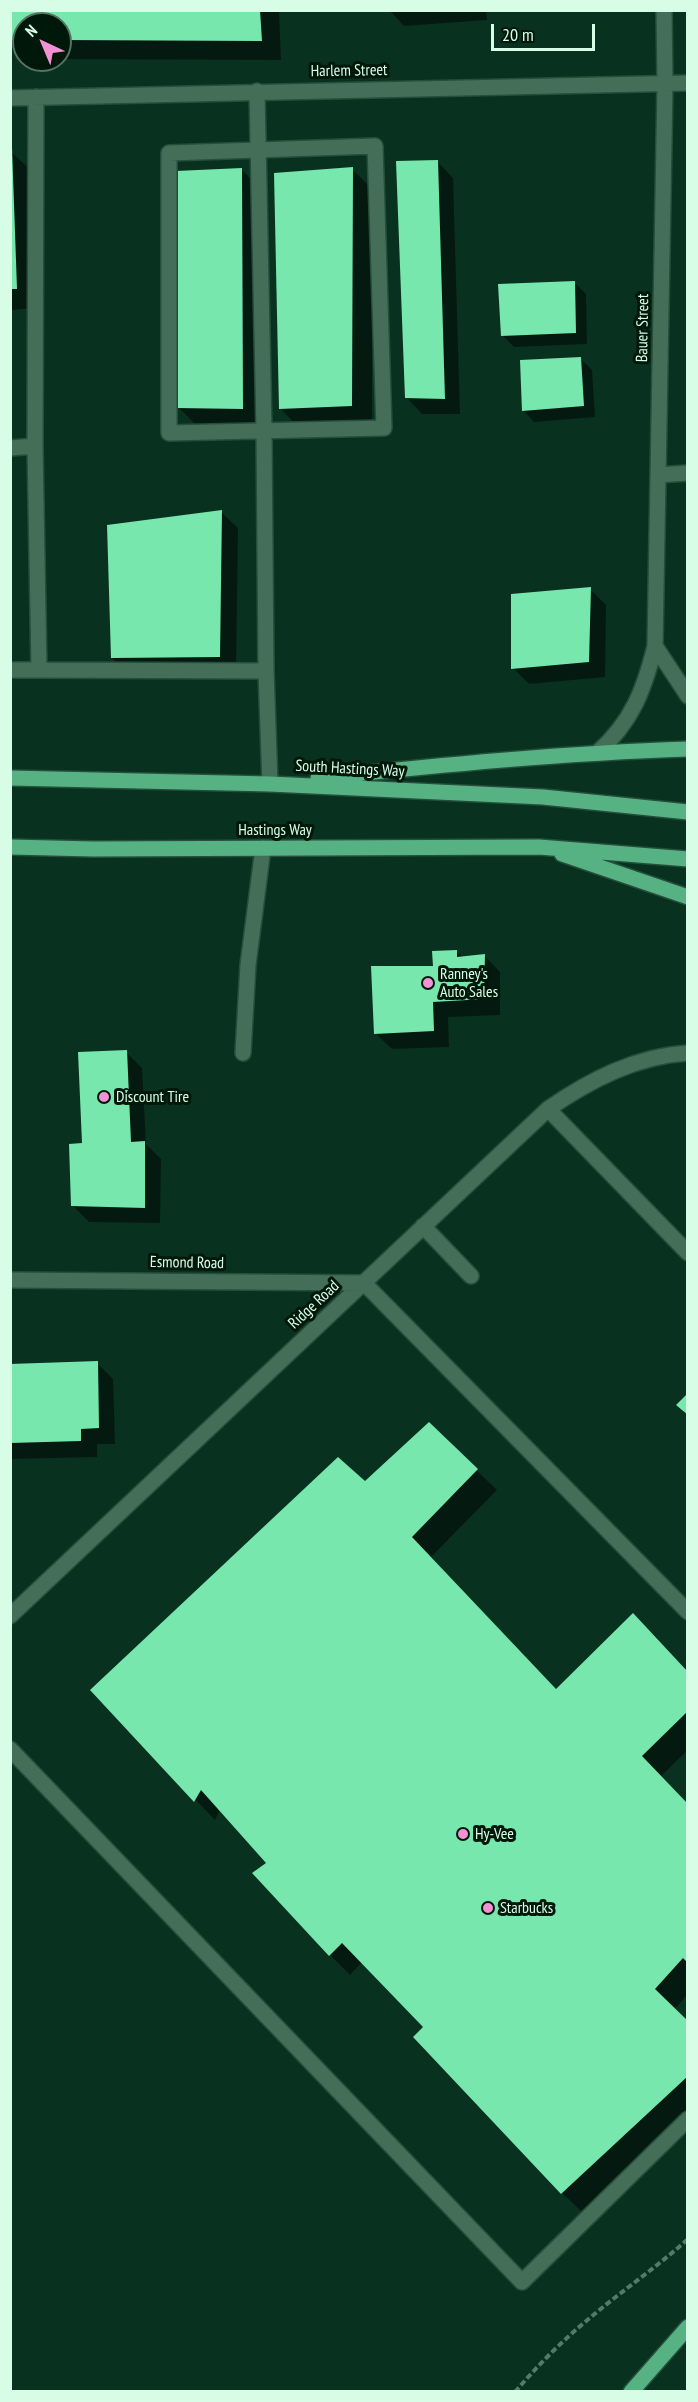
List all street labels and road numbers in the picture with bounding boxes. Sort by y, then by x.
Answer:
street label: Harlem Street [311,61,387,81]
street label: Bauer Street [633,294,653,362]
street label: South Hastings Way [295,757,405,781]
street label: Hastings Way [238,820,312,840]
street label: Esmond Road [150,1253,224,1273]
street label: Ridge Road [285,1277,343,1333]

